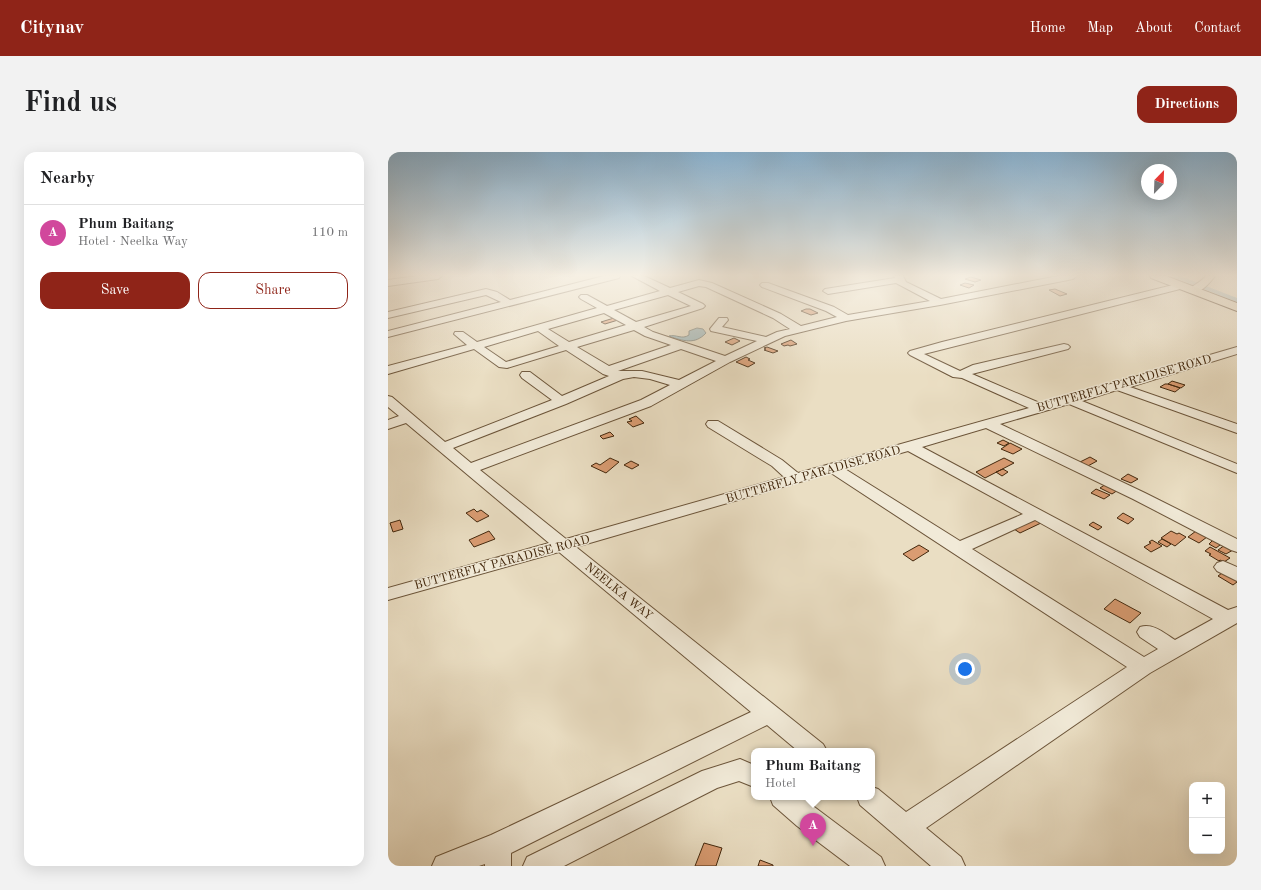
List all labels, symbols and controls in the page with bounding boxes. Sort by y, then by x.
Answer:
text: Citynav [20,19,84,38]
text: Home [1030,21,1065,35]
text: Map [1087,21,1113,35]
text: About [1135,21,1172,35]
text: Contact [1194,21,1241,35]
button: Directions [1137,86,1237,123]
text: Find us [24,90,117,118]
north arrow [1141,164,1177,200]
text: Nearby [40,170,95,187]
text: Phum Baitang [78,217,174,232]
text: A [48,226,58,239]
text: 110 m [311,226,348,239]
text: Hotel · Neelka Way [78,235,188,248]
button: Save [40,272,190,309]
button: Share [198,272,348,309]
street label: BUTTERFLY PARADISE ROAD [1036,353,1213,415]
street label: BUTTERFLY PARADISE ROAD [725,444,902,506]
street label: BUTTERFLY PARADISE ROAD [413,534,591,592]
street label: NEELKA WAY [582,561,655,623]
your location [955,659,975,679]
popup [751,748,875,800]
text: Phum Baitang [765,759,861,774]
text: Hotel [765,777,796,790]
map controls [1189,782,1225,854]
button: + [1189,782,1225,818]
pin: A [800,813,826,846]
button: − [1189,818,1225,854]

